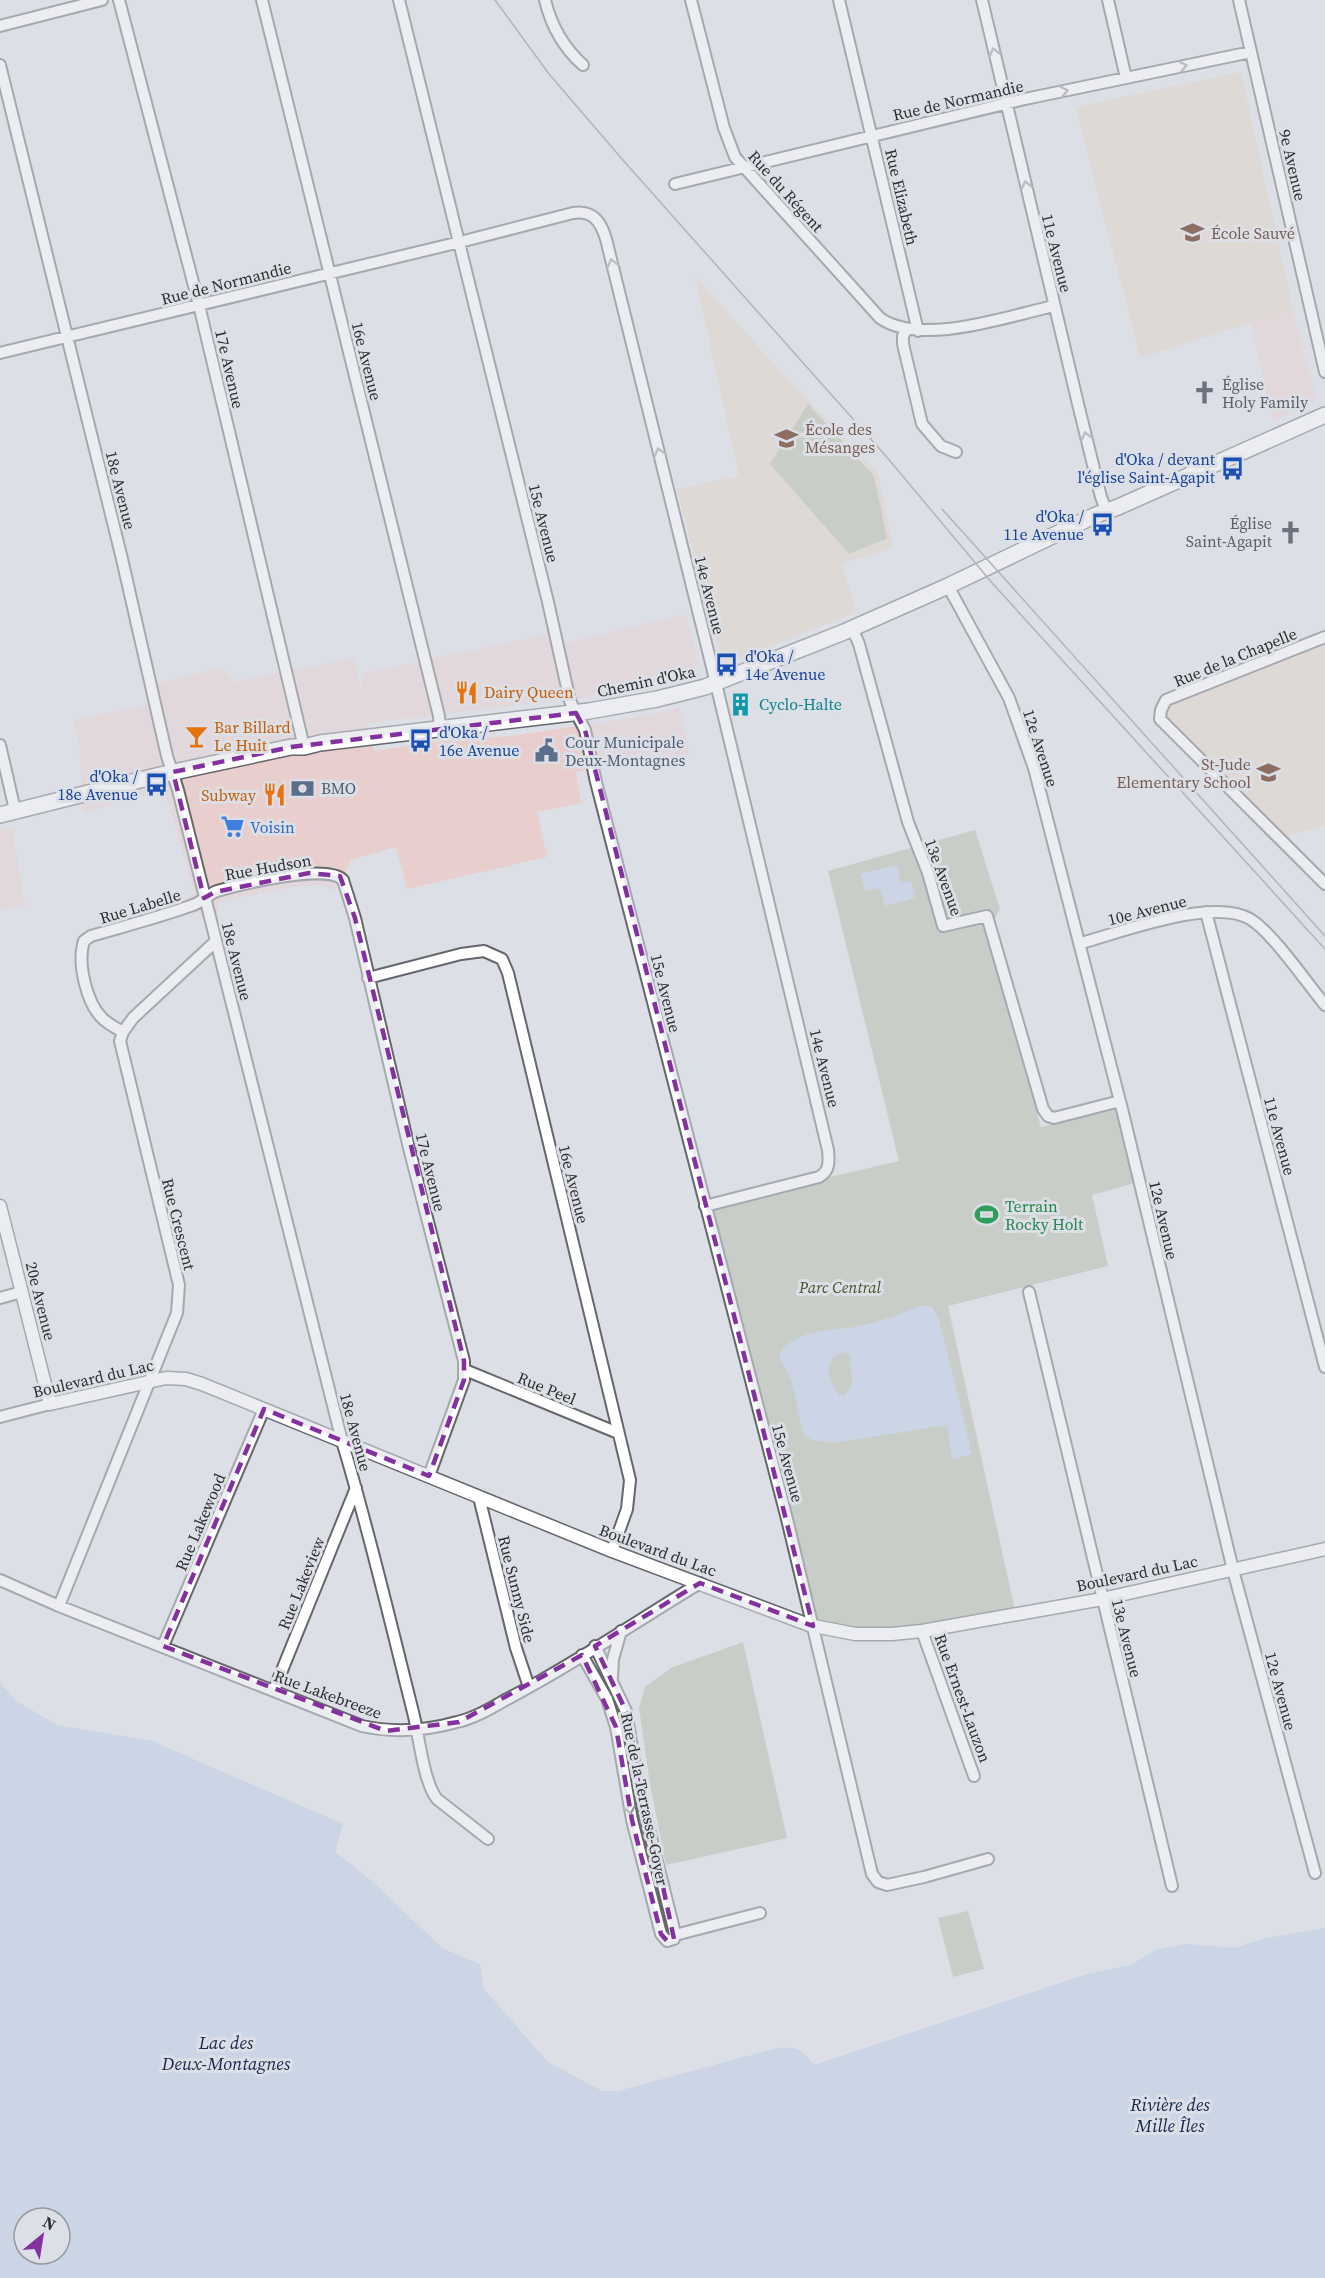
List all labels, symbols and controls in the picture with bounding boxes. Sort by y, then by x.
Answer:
one-way arrow [989,47,1002,57]
one-way arrow [1178,60,1188,73]
street label: Rue de Normandie [890,74,1026,126]
one-way arrow [1059,85,1069,98]
street label: 9e Avenue [1274,127,1312,203]
street label: Rue du Régent [743,145,829,237]
street label: Rue Elizabeth [880,147,924,248]
one-way arrow [1020,180,1033,190]
street label: 11e Avenue [1037,211,1077,295]
school or university icon: École Sauvé [1180,220,1206,246]
place label: École Sauvé [1211,222,1295,244]
street label: Rue de Normandie [159,256,293,310]
one-way arrow [607,258,619,269]
street label: 16e Avenue [347,319,387,403]
street label: 17e Avenue [210,327,250,411]
place label: Église Holy Family [1222,373,1309,413]
church icon: Église Holy Family [1191,380,1217,406]
place label: École des Mésanges [805,418,875,458]
school or university icon: École des Mésanges [774,425,800,451]
one-way arrow [1080,431,1093,441]
one-way arrow [653,447,666,457]
street label: 18e Avenue [101,448,141,532]
place label: d'Oka / devant l'église Saint-Agapit [1077,448,1216,488]
bus stop icon: d'Oka / devant l'église Saint-Agapit [1220,455,1246,481]
street label: 15e Avenue [524,481,564,565]
place label: d'Oka / 11e Avenue [1004,505,1085,545]
bus stop icon: d'Oka / 11e Avenue [1089,512,1115,538]
place label: Église Saint-Agapit [1186,512,1273,552]
church icon: Église Saint-Agapit [1277,519,1303,545]
street label: 14e Avenue [690,553,730,637]
street label: Rue de la Chapelle [1170,622,1300,692]
place label: d'Oka / 14e Avenue [745,645,825,685]
bus stop icon: d'Oka / 14e Avenue [714,652,740,678]
street label: Chemin d'Oka [595,660,698,702]
restaurant icon: Dairy Queen [453,679,479,705]
place label: Dairy Queen [484,681,574,703]
building icon: Cyclo-Halte [728,691,754,717]
place label: Cyclo-Halte [759,693,842,715]
street label: 12e Avenue [1018,706,1064,790]
place label: Bar Billard Le Huit [214,716,291,756]
place label: d'Oka / 16e Avenue [439,721,519,761]
bar icon: Bar Billard Le Huit [183,723,209,749]
bus stop icon: d'Oka / 16e Avenue [408,728,434,754]
place label: Cour Municipale Deux-Montagnes [565,731,686,771]
public building icon: Cour Municipale Deux-Montagnes [534,738,560,764]
place label: St-Jude Elementary School [1117,753,1251,793]
school or university icon: St-Jude Elementary School [1256,760,1282,786]
place label: d'Oka / 18e Avenue [58,765,139,805]
bus stop icon: d'Oka / 18e Avenue [143,772,169,798]
bank icon: BMO [290,775,316,801]
place label: BMO [321,777,356,799]
restaurant icon: Subway [261,782,287,808]
place label: Subway [201,784,257,806]
supermarket icon: Voisin [219,814,245,840]
place label: Voisin [250,816,295,838]
street label: 13e Avenue [920,835,968,919]
street label: Rue Hudson [223,849,313,885]
street label: Rue Labelle [97,883,183,929]
street label: 10e Avenue [1105,890,1189,930]
street label: 18e Avenue [217,919,257,1003]
street label: 15e Avenue [646,951,686,1035]
street label: 14e Avenue [805,1026,845,1110]
street label: 11e Avenue [1259,1094,1301,1178]
street label: 17e Avenue [411,1130,451,1214]
street label: 16e Avenue [554,1142,594,1226]
street label: Rue Crescent [157,1176,201,1273]
street label: 12e Avenue [1144,1178,1184,1262]
place label: Terrain Rocky Holt [1005,1195,1084,1235]
sports icon: Terrain Rocky Holt [974,1202,1000,1228]
street label: 20e Avenue [21,1259,61,1343]
park label: Parc Central [798,1276,882,1298]
street label: Boulevard du Lac [30,1353,156,1403]
street label: Rue Peel [514,1366,580,1410]
street label: 18e Avenue [335,1390,377,1474]
street label: 15e Avenue [767,1421,809,1505]
street label: Rue Lakewood [170,1470,230,1574]
street label: Boulevard du Lac [596,1519,720,1582]
street label: Rue Lakeview [272,1533,330,1633]
street label: Rue Sunny Side [493,1533,541,1645]
street label: Boulevard du Lac [1074,1549,1200,1597]
street label: 13e Avenue [1107,1596,1147,1680]
street label: Rue Ernest-Lauzon [929,1631,997,1766]
street label: 12e Avenue [1260,1649,1302,1733]
street label: Rue Lakebreeze [271,1664,385,1724]
street label: Rue de la Terrasse-Goyer [616,1710,674,1888]
one-way arrow [624,1805,636,1814]
water label: Lac des Deux-Montagnes [161,2030,291,2076]
water label: Rivière des Mille Îles [1129,2092,1210,2138]
north arrow [12,2206,72,2266]
text: N [39,2211,60,2236]

